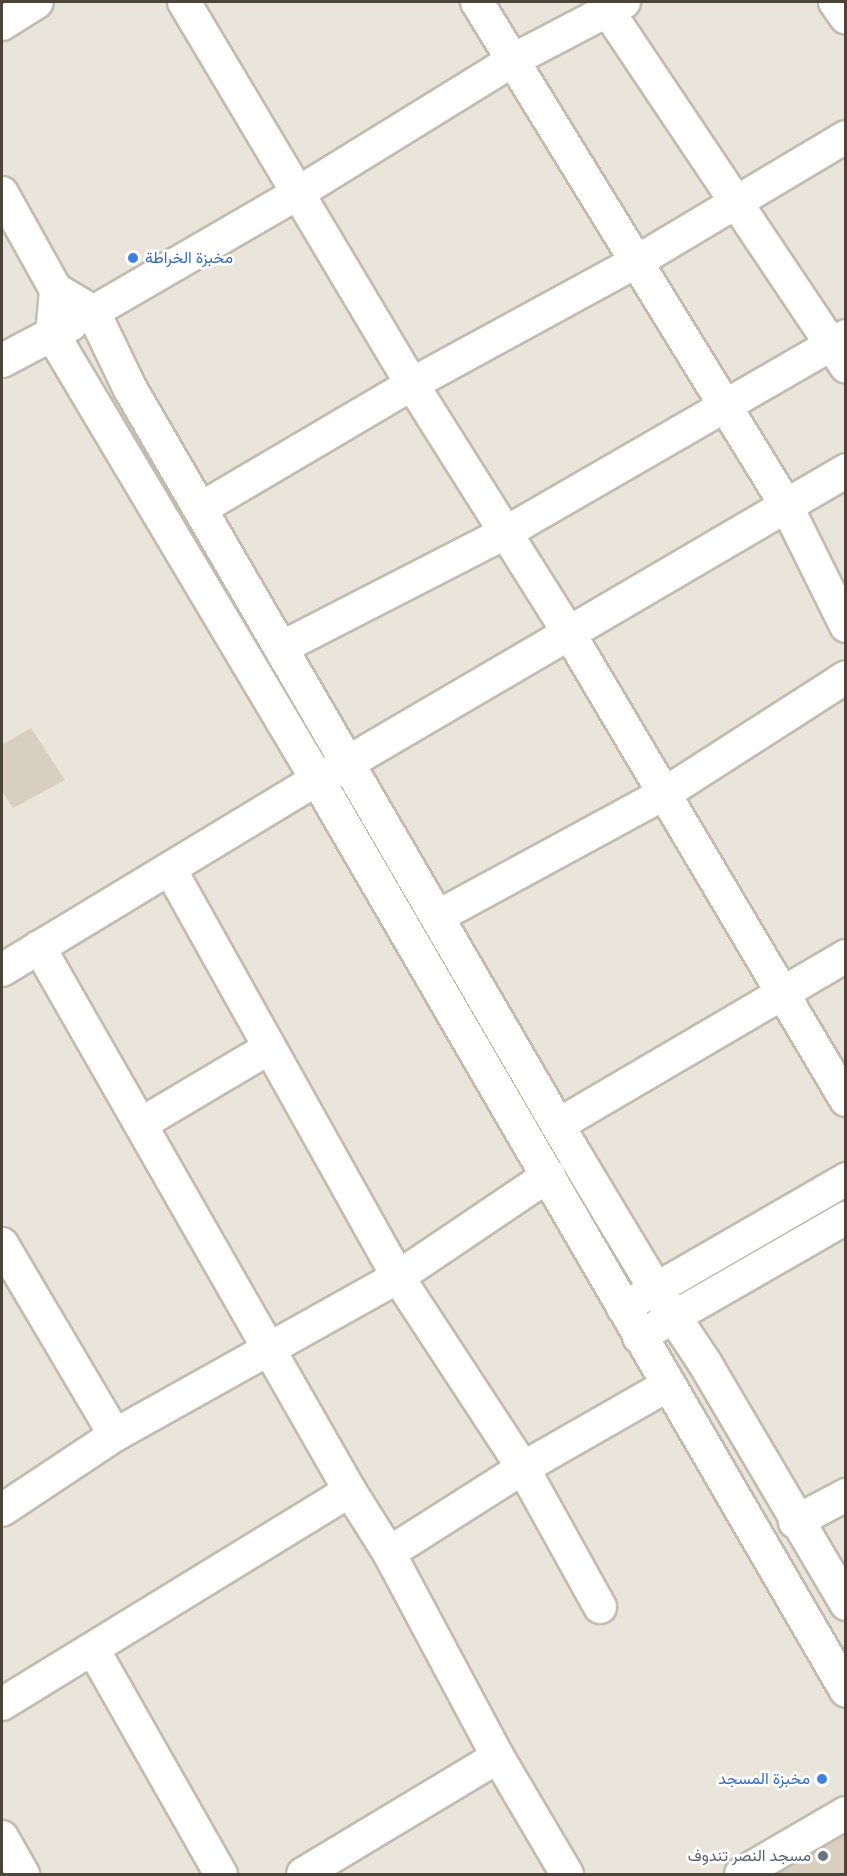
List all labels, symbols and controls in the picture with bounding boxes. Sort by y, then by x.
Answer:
place label: مخبزة الخراطة [145,248,233,268]
marker: مخبزة الخراطة [126,251,140,265]
place label: مخبزة المسجد [718,1769,810,1789]
marker: مخبزة المسجد [815,1772,829,1786]
place label: مسجد النصر تندوف [688,1846,811,1866]
marker: مسجد النصر تندوف [816,1849,830,1863]

